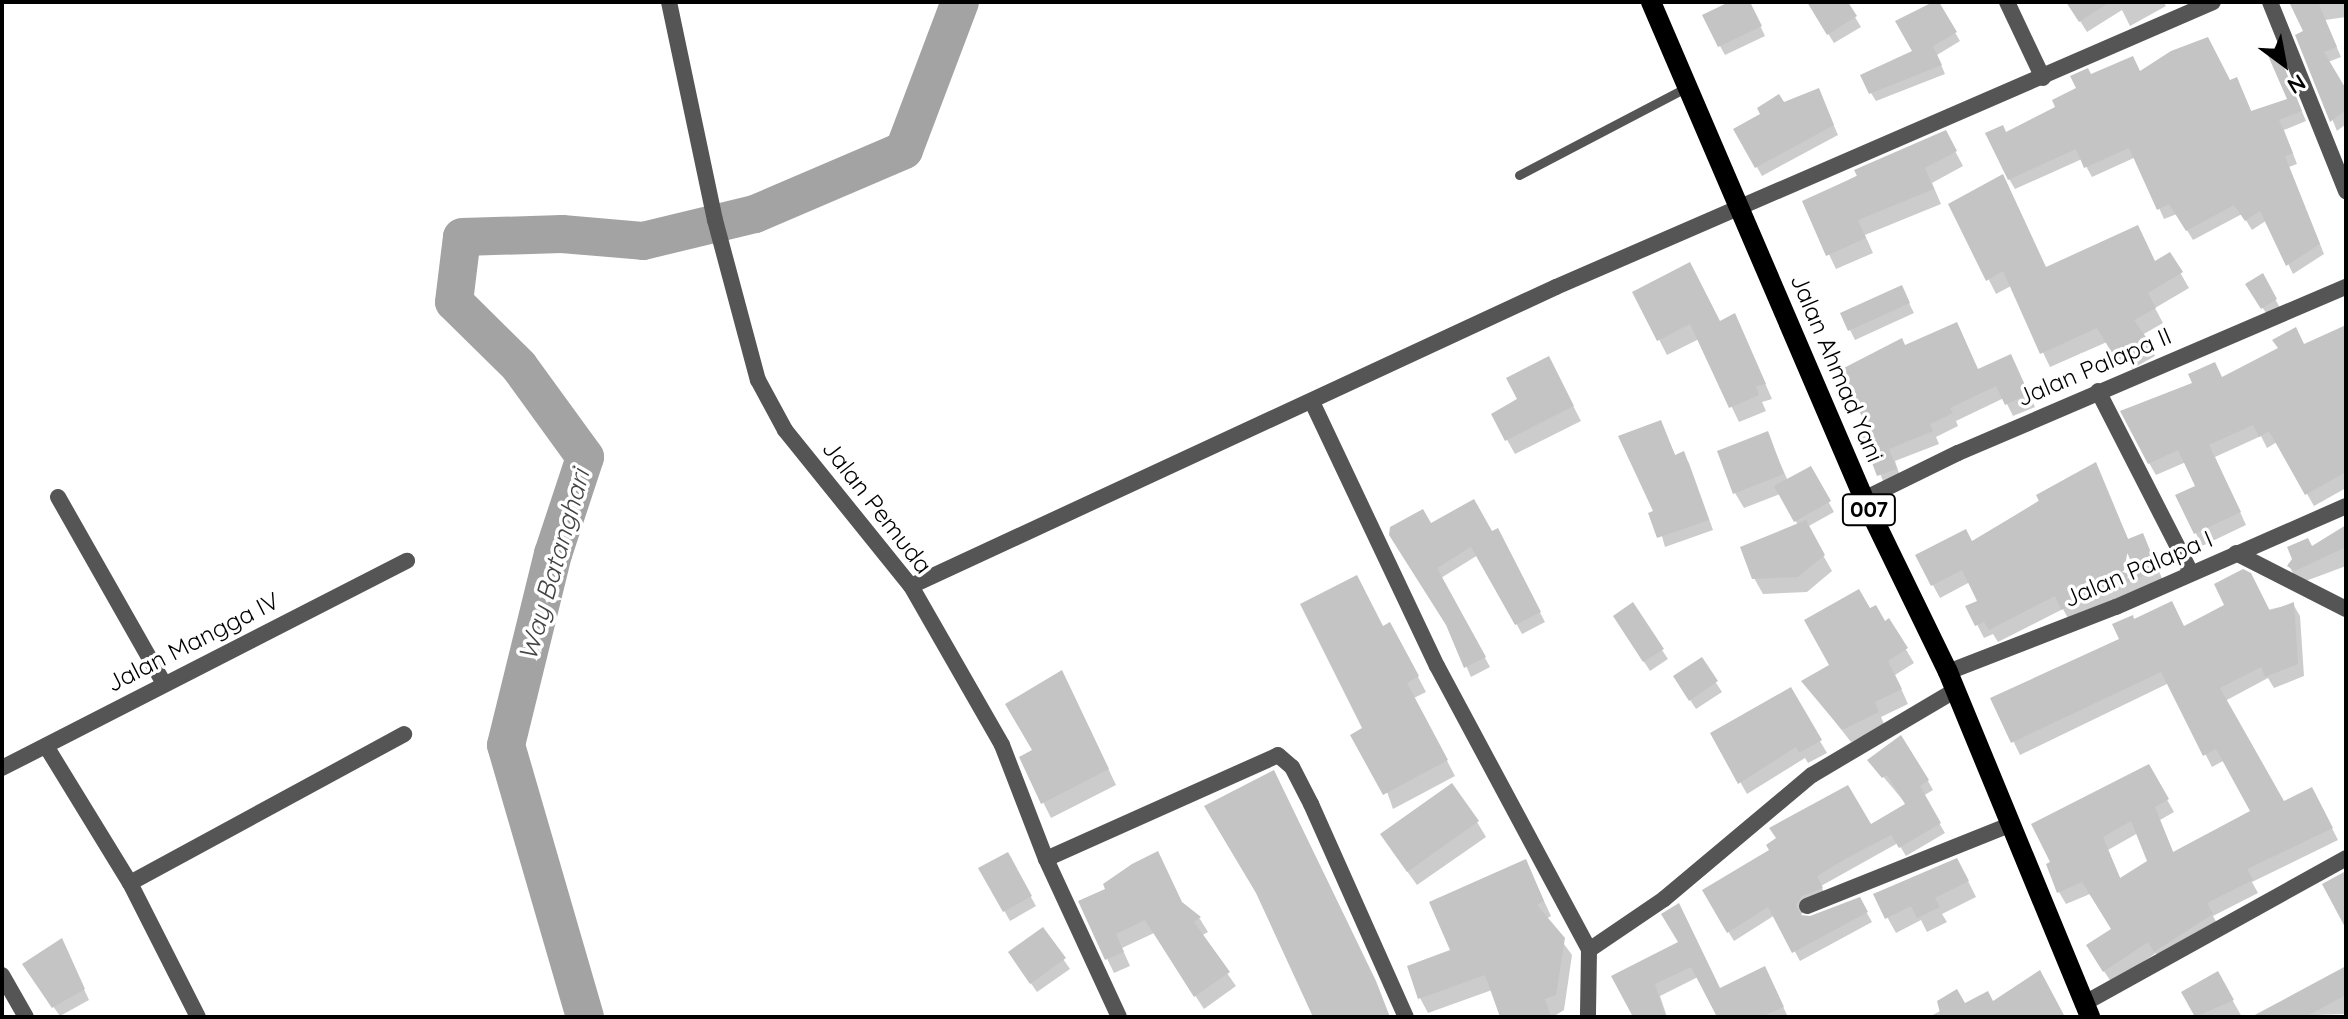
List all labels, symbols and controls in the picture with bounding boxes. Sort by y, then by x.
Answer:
north arrow [2244,24,2324,104]
text: N [2282,68,2311,101]
street label: Jalan Ahmad Yani [1784,270,1890,466]
street label: Jalan Palapa II [2012,321,2176,413]
street label: Jalan Pemuda [816,435,938,579]
water label: Way Batanghari [512,466,596,664]
road number: 007 [1841,492,1897,528]
street label: Jalan Palapa I [2059,525,2217,613]
street label: Jalan Mangga IV [102,586,284,698]

